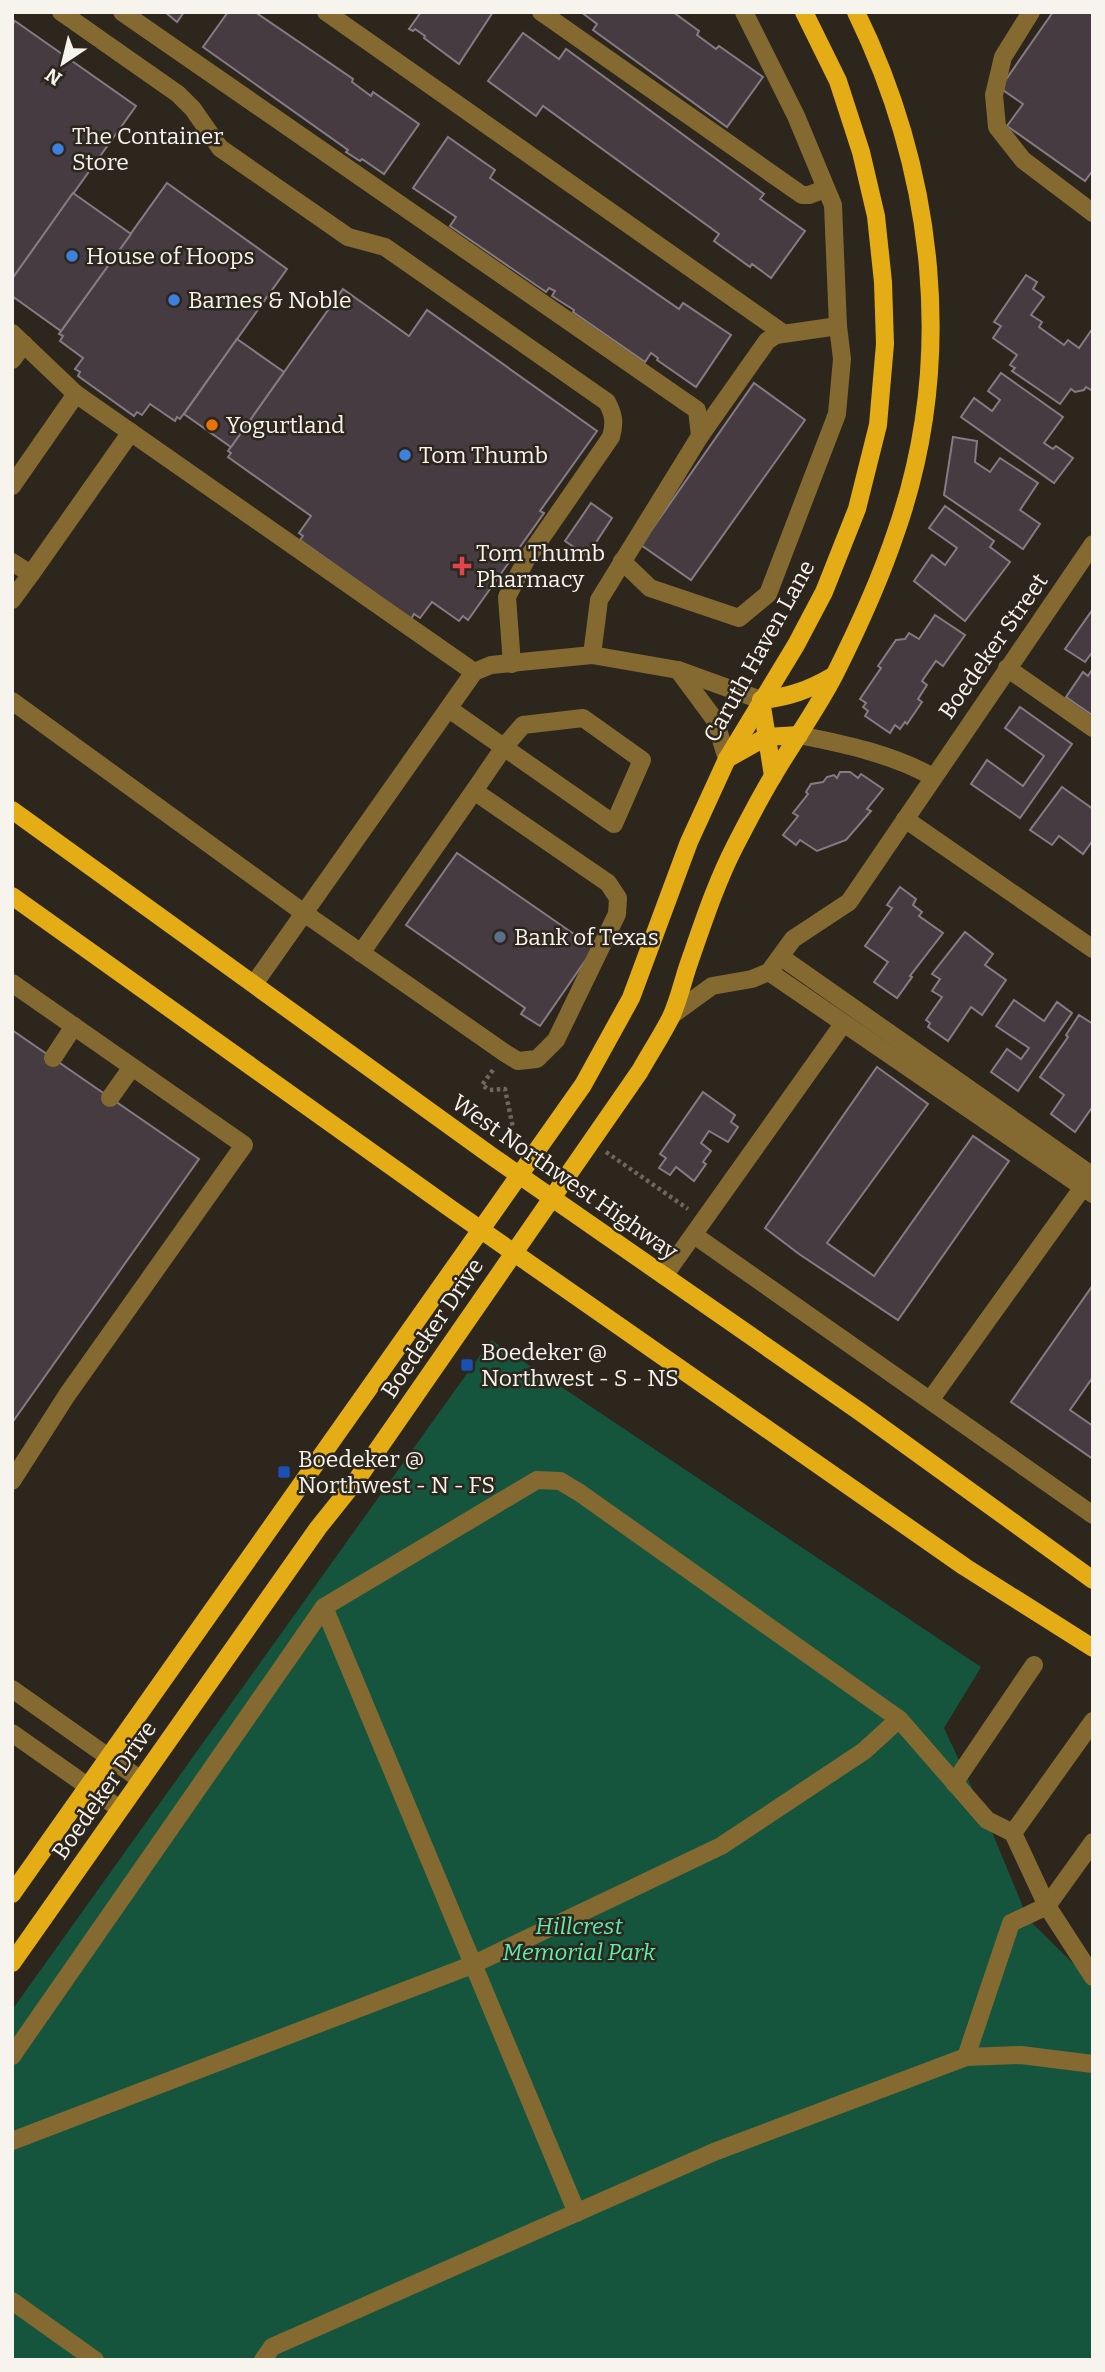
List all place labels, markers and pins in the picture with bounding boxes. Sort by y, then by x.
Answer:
place label: The Container Store [72,122,224,176]
marker: The Container Store [50,141,66,157]
place label: House of Hoops [86,242,255,270]
marker: House of Hoops [64,248,80,264]
place label: Barnes & Noble [188,286,352,314]
marker: Barnes & Noble [166,292,182,308]
place label: Yogurtland [226,411,345,439]
marker: Yogurtland [204,417,220,433]
place label: Tom Thumb [419,441,548,469]
marker: Tom Thumb [397,447,413,463]
place label: Tom Thumb Pharmacy [476,539,605,593]
marker: Tom Thumb Pharmacy [454,558,470,574]
place label: Bank of Texas [514,923,659,951]
marker: Bank of Texas [492,929,508,945]
place label: Boedeker @ Northwest - S - NS [481,1338,679,1392]
marker: Boedeker @ Northwest - S - NS [459,1357,475,1373]
place label: Boedeker @ Northwest - N - FS [298,1445,495,1499]
marker: Boedeker @ Northwest - N - FS [276,1464,292,1480]

